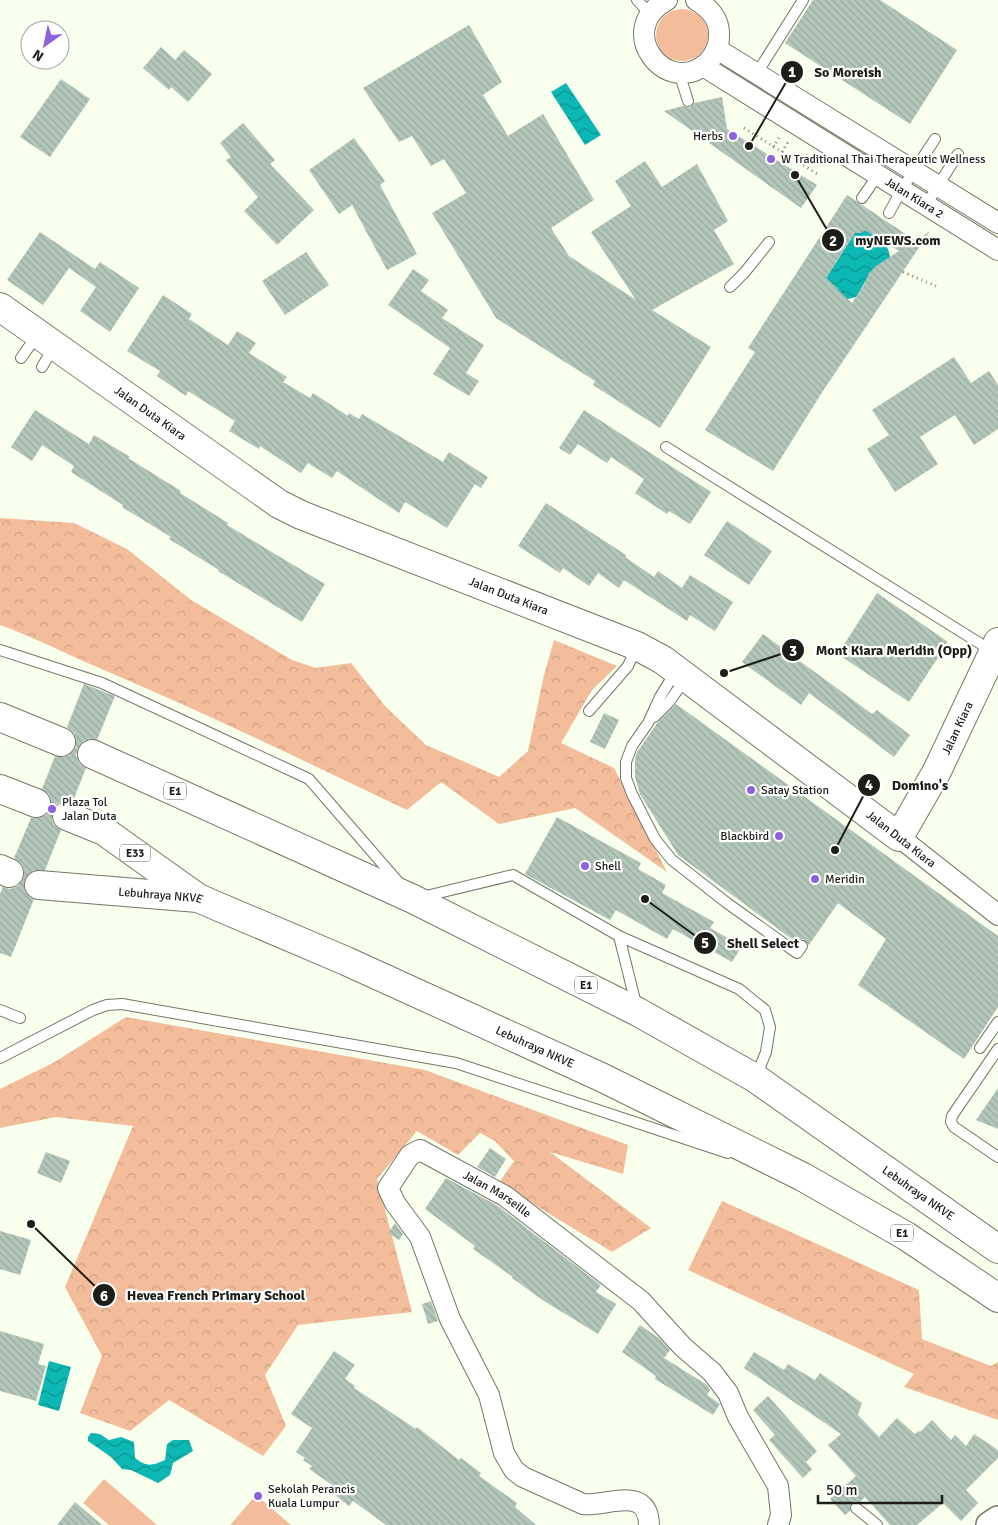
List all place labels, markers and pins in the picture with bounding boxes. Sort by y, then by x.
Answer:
callout: So Moreish [779,57,892,86]
place label: Herbs [693,129,723,144]
marker: Herbs [727,130,739,142]
place label: W Traditional Thai Therapeutic Wellness [781,152,985,167]
marker: W Traditional Thai Therapeutic Wellness [765,153,777,165]
callout: myNEWS.com [821,226,951,255]
callout: Mont Kiara Meridin (Opp) [780,636,982,665]
callout: Domino's [857,771,958,800]
place label: Satay Station [761,783,829,798]
marker: Satay Station [745,784,757,796]
place label: Plaza Tol Jalan Duta [62,795,117,824]
marker: Plaza Tol Jalan Duta [46,803,58,815]
place label: Blackbird [720,829,769,844]
marker: Blackbird [773,830,785,842]
place label: Shell [595,859,622,874]
marker: Shell [579,860,591,872]
place label: Meridin [825,872,865,887]
marker: Meridin [809,873,821,885]
callout: Shell Select [692,929,809,958]
callout: Hevea French Primary School [92,1281,315,1310]
place label: Sekolah Perancis Kuala Lumpur [268,1482,355,1511]
marker: Sekolah Perancis Kuala Lumpur [252,1490,264,1502]

